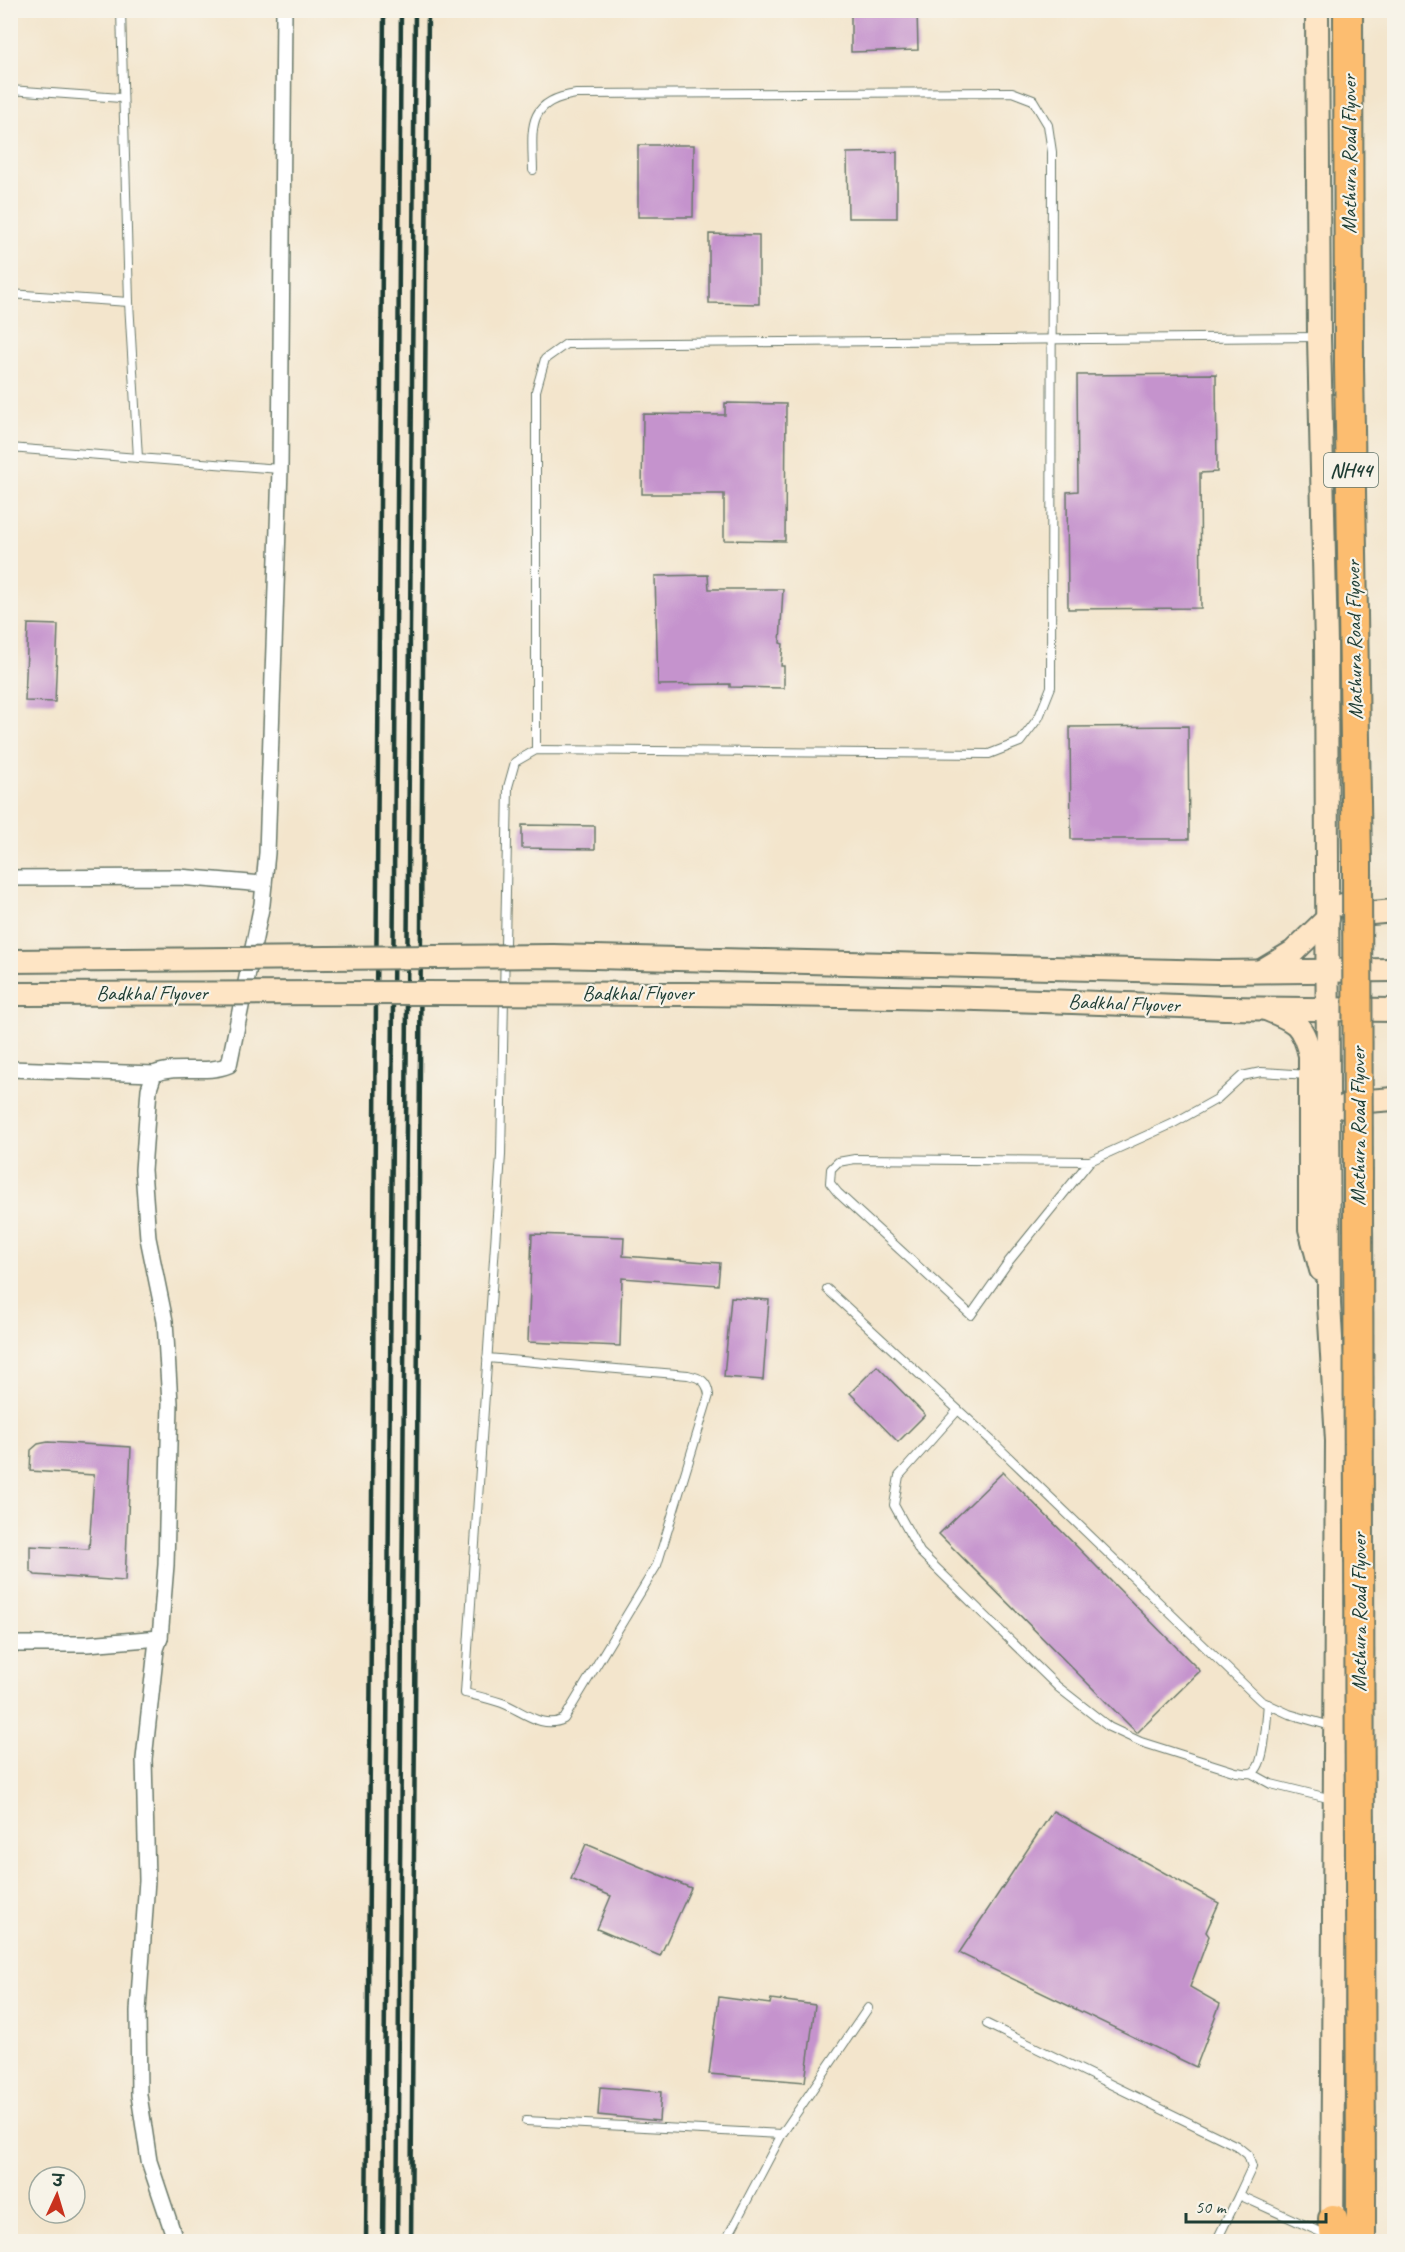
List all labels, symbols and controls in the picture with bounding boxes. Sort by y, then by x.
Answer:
street label: Mathura Road Flyover [1336,73,1362,234]
road number: NH44 [1324,453,1378,487]
street label: Mathura Road Flyover [1340,559,1368,720]
street label: Badkhal Flyover [96,980,209,1006]
street label: Badkhal Flyover [582,980,695,1006]
street label: Badkhal Flyover [1068,988,1182,1018]
street label: Mathura Road Flyover [1345,1045,1371,1206]
street label: Mathura Road Flyover [1346,1531,1372,1692]
north arrow [27,2165,87,2225]
text: उ [50,2171,65,2191]
scale bar [1186,2186,1326,2224]
text: 50 m [1195,2196,1228,2218]

